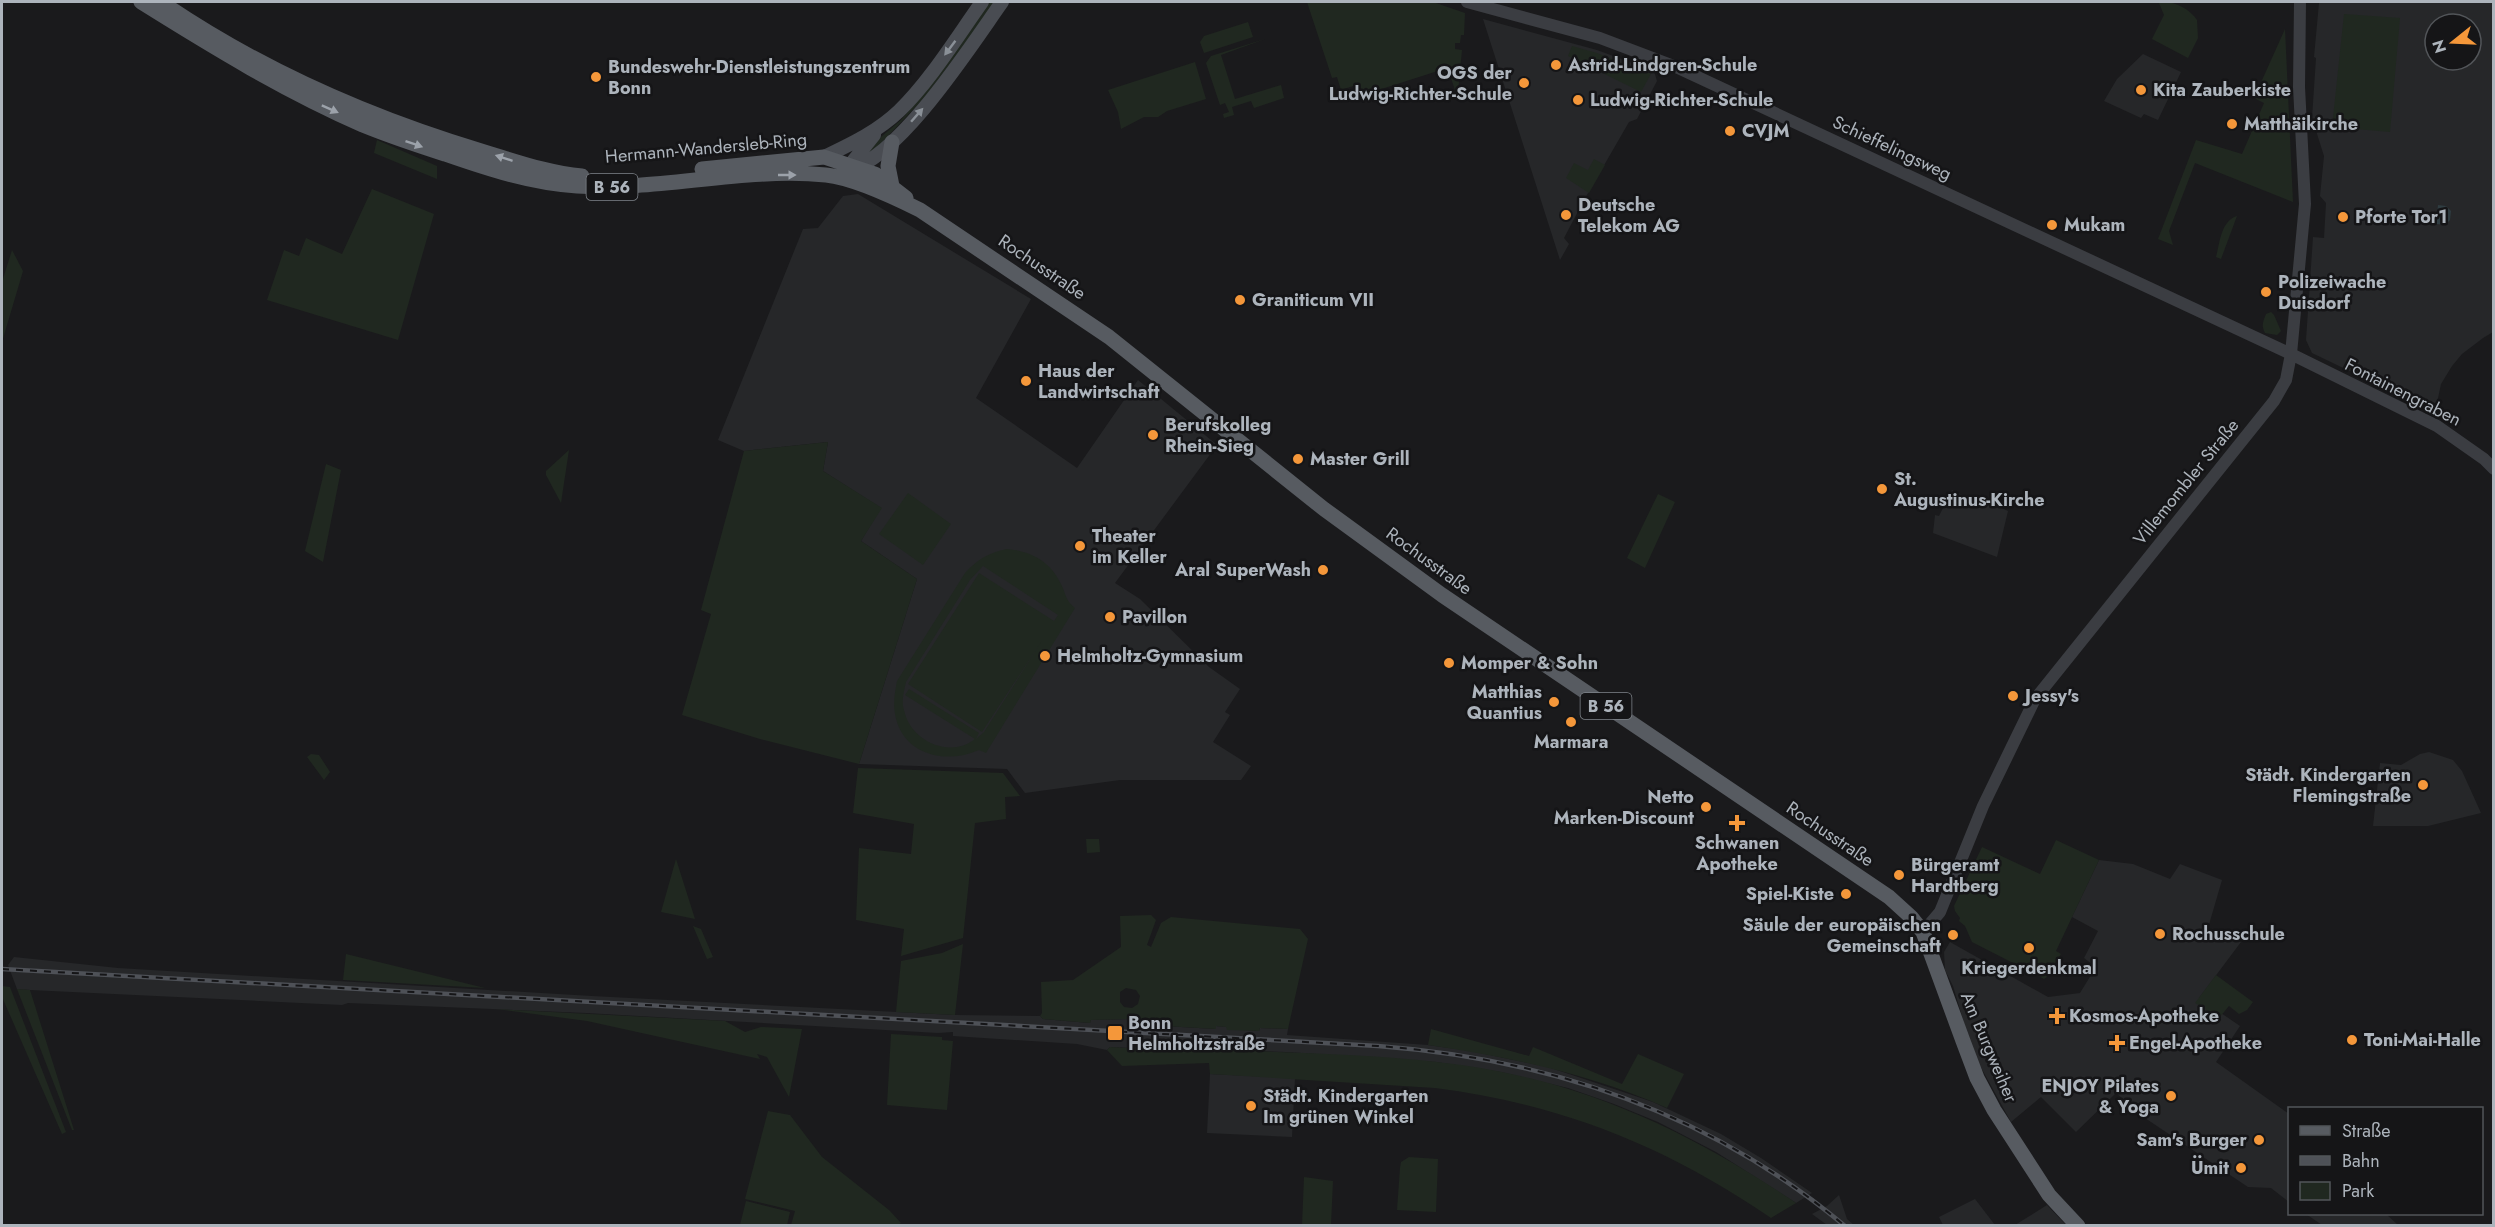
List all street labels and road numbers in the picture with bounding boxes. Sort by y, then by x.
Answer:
street label: Schieffelingsweg [1828,109,1956,187]
street label: Hermann-Wandersleb-Ring [604,126,808,170]
road number: B 56 [586,174,638,200]
street label: Rochusstraße [993,228,1091,306]
street label: Fontainengraben [2340,351,2466,433]
street label: Villemombler Straße [2127,413,2245,551]
street label: Rochusstraße [1381,521,1477,601]
road number: B 56 [1580,693,1632,719]
street label: Rochusstraße [1781,795,1879,873]
street label: Am Burgweiher [1954,988,2024,1107]

